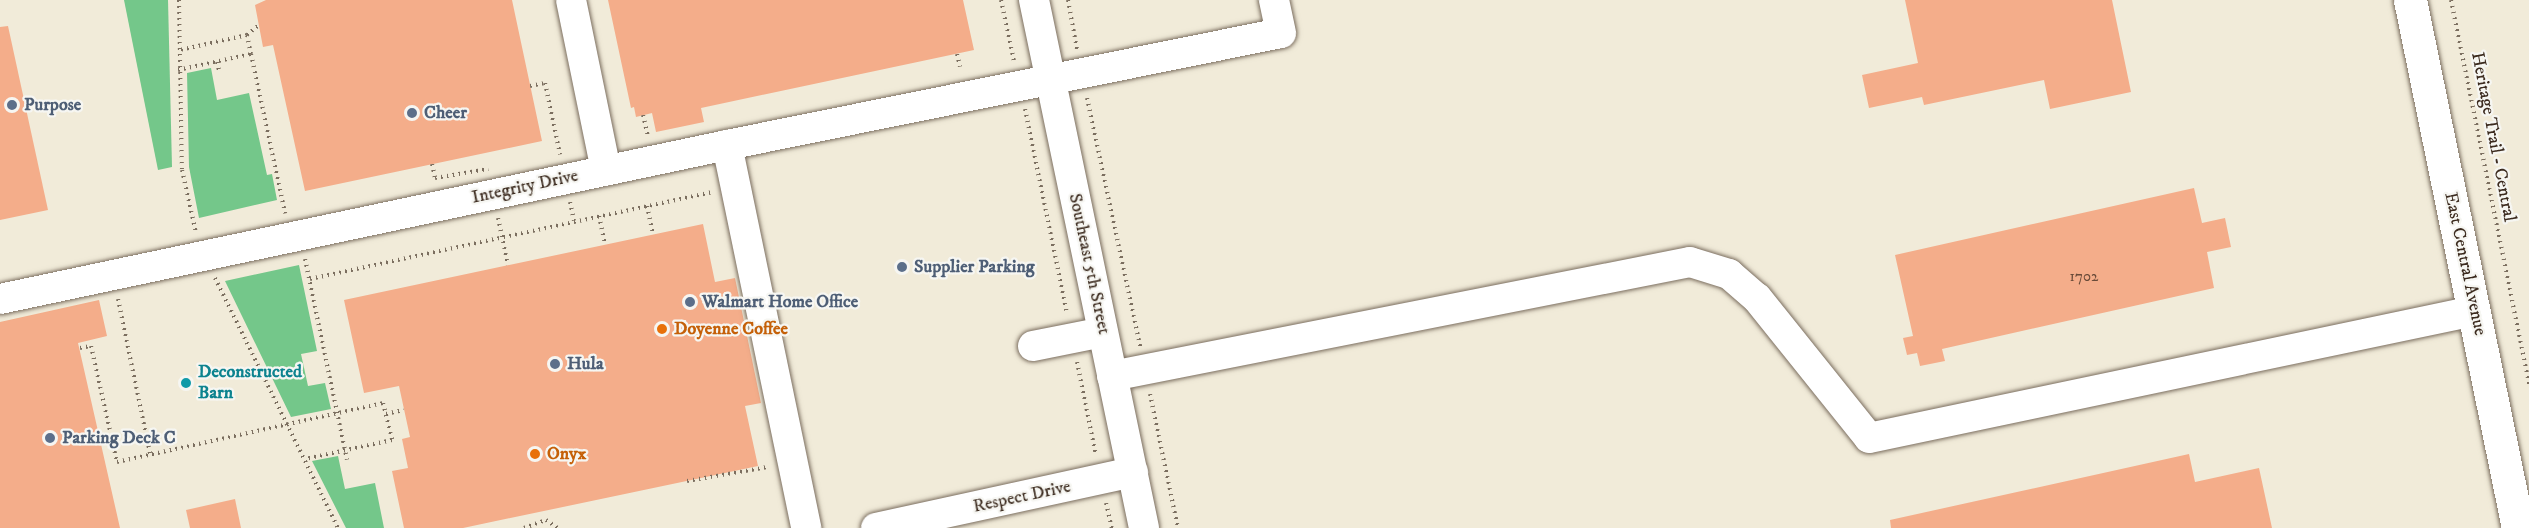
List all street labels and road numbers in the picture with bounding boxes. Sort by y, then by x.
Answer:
street label: Heritage Trail - Central [2466,50,2520,224]
street label: Integrity Drive [470,165,580,209]
street label: East Central Avenue [2439,190,2491,338]
street label: Southeast 5th Street [1064,192,1114,336]
street label: Respect Drive [971,476,1073,518]

